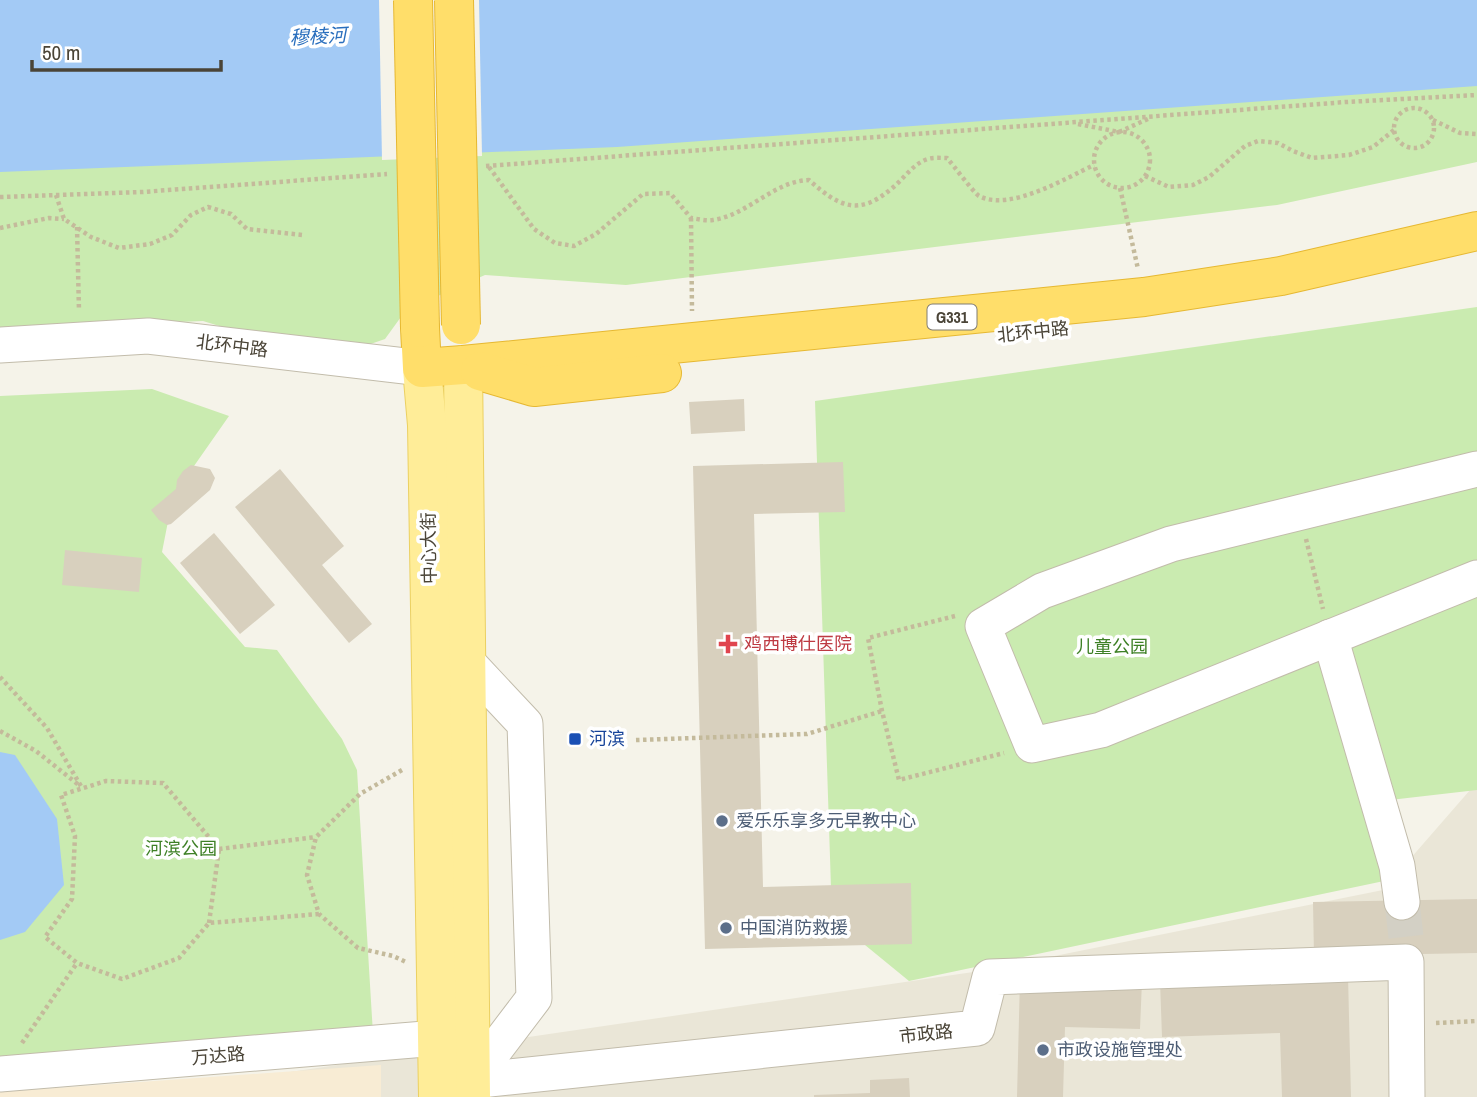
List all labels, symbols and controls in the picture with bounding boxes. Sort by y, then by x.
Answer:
water label: 穆棱河 [289,21,351,50]
scale bar [32,28,220,72]
text: 50 m [42,38,80,67]
road number: G331 [928,304,976,330]
street label: 北环中路 [996,315,1070,348]
street label: 北环中路 [195,329,269,362]
street label: 中心大街 [415,512,442,584]
place label: 鸡西博仕医院 [744,631,852,656]
marker: 鸡西博仕医院 [718,634,738,654]
park label: 儿童公园 [1076,634,1148,659]
place label: 河滨 [589,726,625,751]
marker: 河滨 [567,731,583,747]
place label: 爱乐乐享多元早教中心 [736,808,916,833]
marker: 爱乐乐享多元早教中心 [714,813,730,829]
park label: 河滨公园 [145,836,217,861]
place label: 中国消防救援 [740,915,848,940]
marker: 中国消防救援 [718,920,734,936]
street label: 市政路 [898,1018,954,1049]
place label: 市政设施管理处 [1057,1037,1183,1062]
street label: 万达路 [190,1041,246,1070]
marker: 市政设施管理处 [1035,1042,1051,1058]

